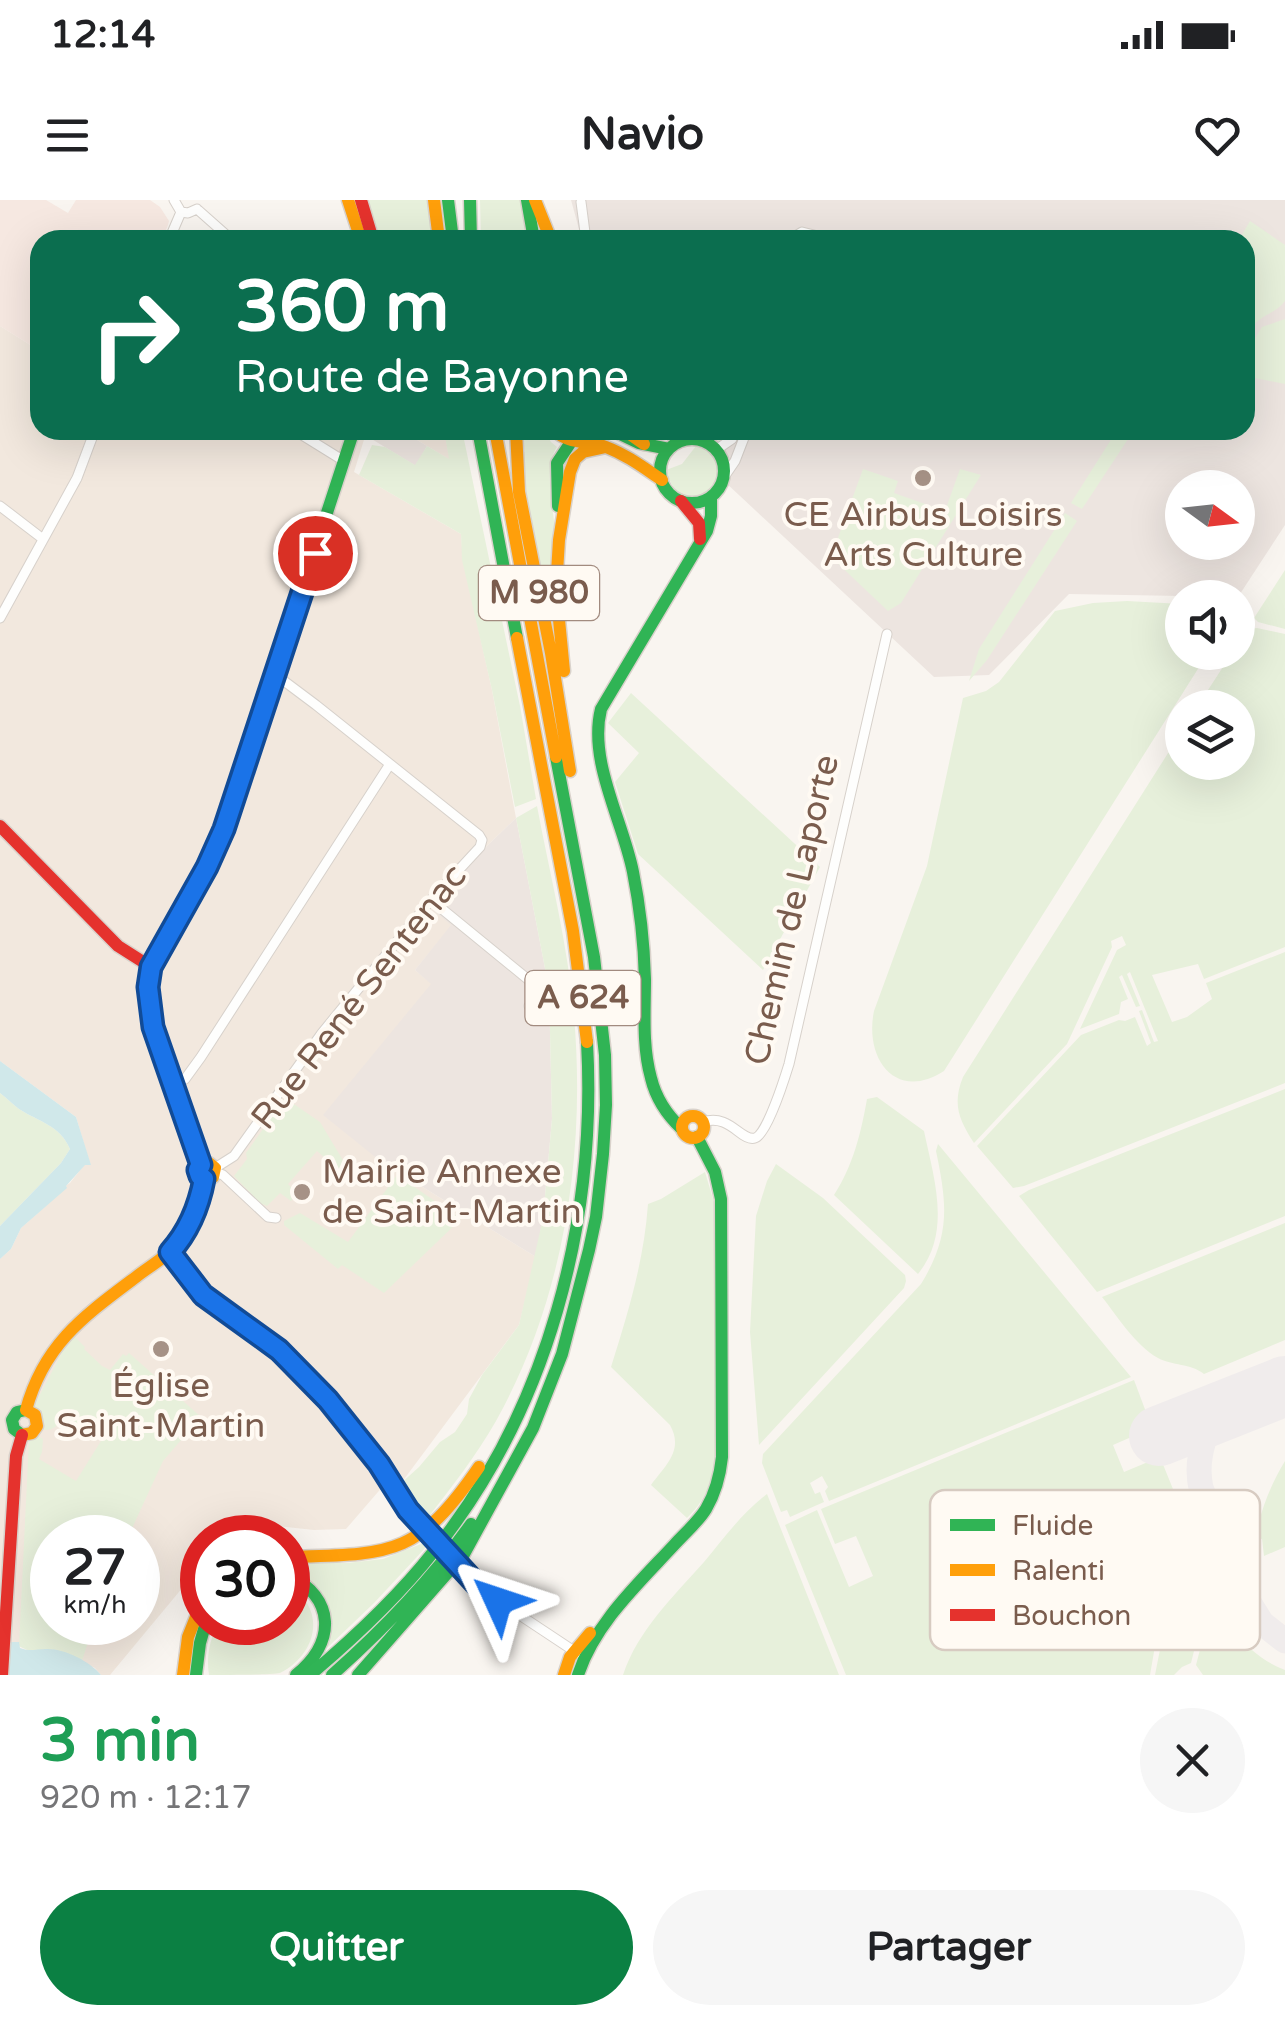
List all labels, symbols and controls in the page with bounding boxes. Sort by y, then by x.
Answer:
text: 12:14 [50,12,155,58]
icon: menu [40,108,95,163]
text: Navio [581,108,704,162]
icon: heart [1190,108,1245,163]
text: 360 m [235,266,449,350]
icon: right [70,270,200,400]
text: Route de Bayonne [235,351,629,405]
marker: CE Airbus Loisirs Arts Culture [912,467,934,489]
north arrow [1165,470,1255,560]
map controls [1165,470,1255,780]
place label: CE Airbus Loisirs Arts Culture [784,494,1062,576]
pin [273,511,358,596]
icon: arrive [288,526,343,581]
road number: M 980 [479,566,599,620]
button: sound [1165,580,1255,670]
button: layers [1165,690,1255,780]
street label: Chemin de Laporte [736,751,848,1069]
street label: Rue René Sentenac [242,856,476,1138]
road number: A 624 [526,971,640,1025]
place label: Mairie Annexe de Saint-Martin [322,1151,582,1233]
marker: Mairie Annexe de Saint-Martin [291,1181,313,1203]
marker: Église Saint-Martin [150,1338,172,1360]
place label: Église Saint-Martin [57,1365,265,1447]
legend [930,1490,1260,1650]
text: Fluide [1012,1509,1093,1543]
speed limit sign: 30 [180,1515,310,1645]
text: 27 [64,1538,126,1598]
position arrow [446,1549,550,1653]
text: Ralenti [1012,1554,1105,1588]
text: km/h [64,1590,126,1620]
text: Bouchon [1012,1599,1131,1633]
text: 3 min [40,1705,200,1777]
button: close [1140,1708,1245,1813]
text: 920 m · 12:17 [40,1779,252,1817]
button: Quitter [40,1890,633,2005]
button: Partager [653,1890,1245,2005]

